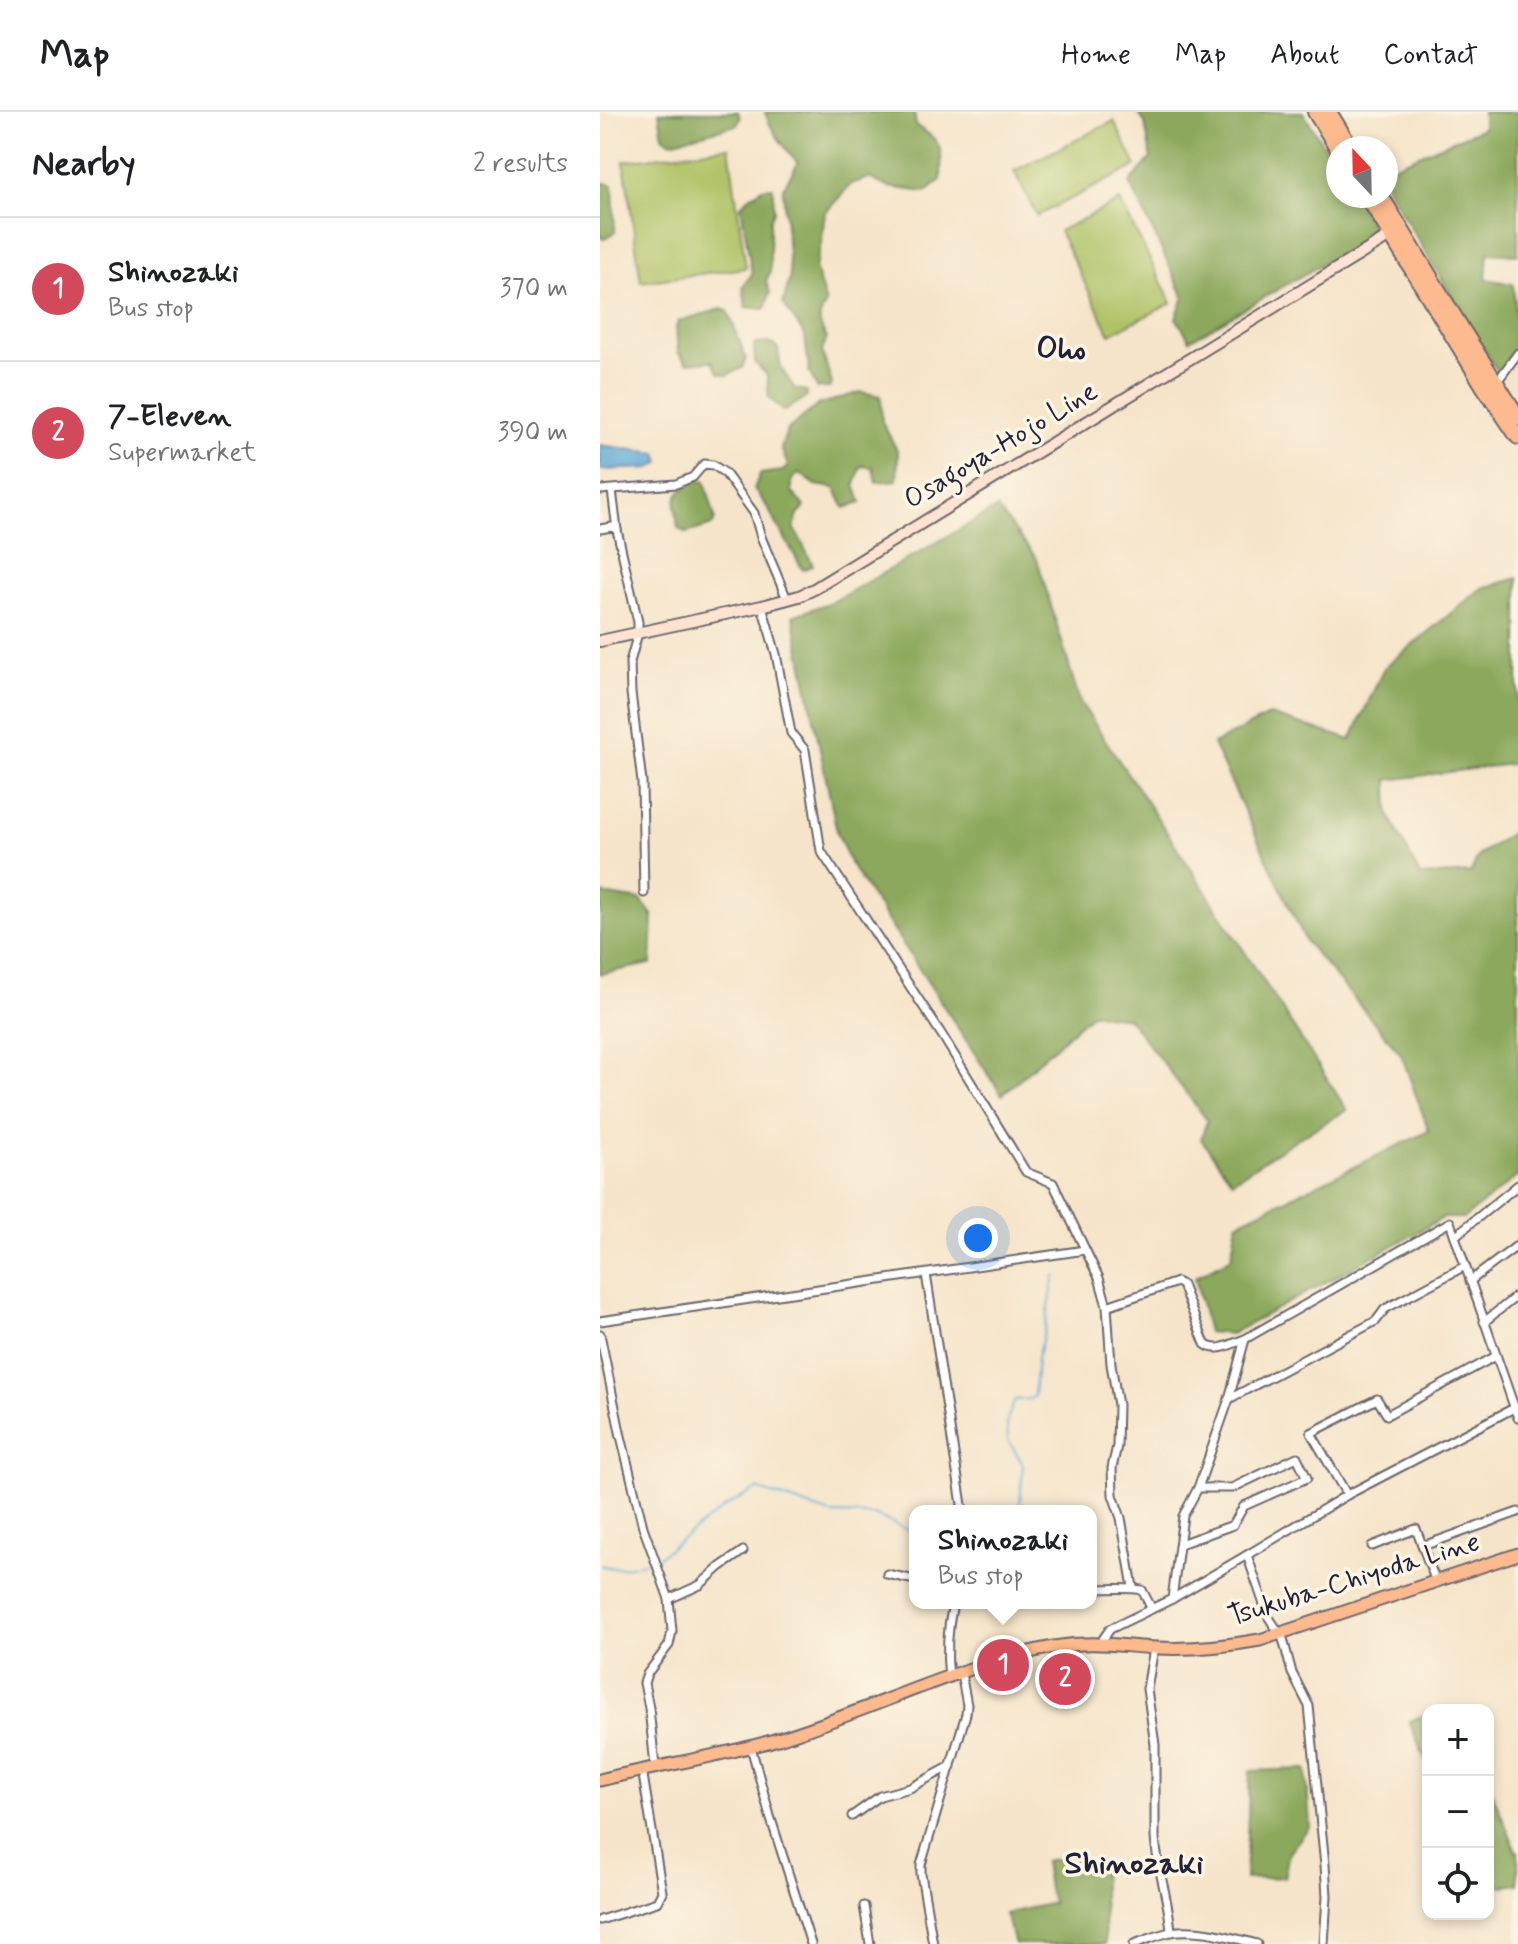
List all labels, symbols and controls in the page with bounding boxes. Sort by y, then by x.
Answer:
text: Map [40,31,110,80]
text: Home [1061,37,1131,74]
text: Map [1175,37,1226,74]
text: About [1270,37,1339,74]
text: Contact [1383,37,1478,74]
north arrow [1326,136,1398,208]
text: Nearby [32,142,136,187]
text: 2 results [473,147,568,181]
text: Shinozaki [108,253,238,292]
text: 1 [52,272,64,306]
text: 370 m [500,272,568,306]
text: Bus stop [108,292,194,326]
district label: Oho [1036,328,1086,370]
street label: Osagoya-Hojo Line [897,374,1106,521]
text: 7-Eleven [108,397,231,436]
text: 2 [52,416,64,450]
text: 390 m [497,416,568,450]
text: Supermarket [108,436,256,470]
your location [958,1218,998,1258]
popup [909,1505,1097,1609]
text: Shinozaki [938,1521,1068,1560]
street label: Tsukuba-Chiyoda Line [1224,1524,1484,1636]
text: Bus stop [938,1560,1024,1594]
pin: 1 [977,1635,1029,1695]
pin: 2 [1039,1649,1091,1709]
map controls [1422,1704,1494,1920]
button: + [1422,1704,1494,1776]
button: − [1422,1776,1494,1848]
district label: Shinozaki [1064,1843,1204,1885]
button: locate [1422,1848,1494,1920]

